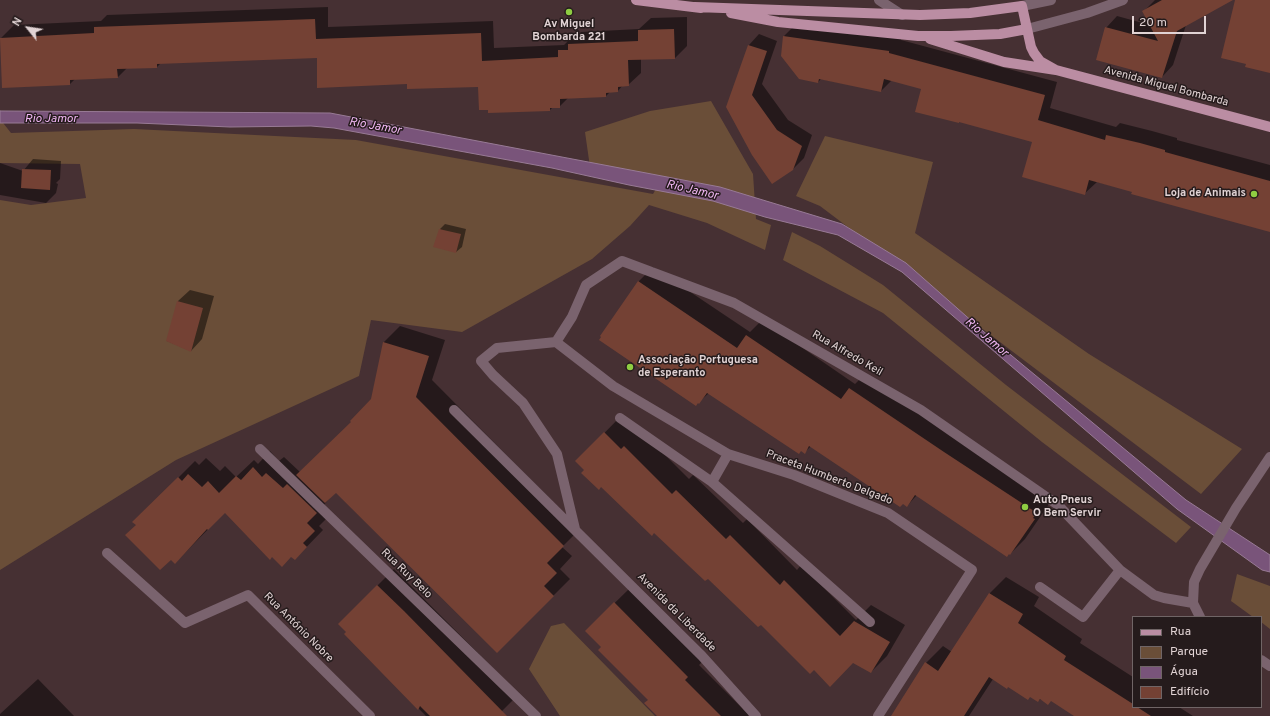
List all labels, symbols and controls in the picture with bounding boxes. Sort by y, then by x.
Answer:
marker: Av Miguel Bombarda 221 [564,7,574,17]
north arrow [8,8,48,48]
scale bar [1134,8,1208,34]
text: N [10,15,26,29]
text: 20 m [1139,15,1167,31]
place label: Av Miguel Bombarda 221 [532,18,606,44]
street label: Avenida Miguel Bombarda [1102,64,1230,110]
water label: Rio Jamor [25,113,77,127]
water label: Rio Jamor [348,115,402,139]
water label: Rio Jamor [665,178,719,204]
place label: Loja de Animais [1165,187,1246,201]
marker: Loja de Animais [1249,189,1259,199]
water label: Rio Jamor [961,315,1011,361]
street label: Rua Alfredo Keil [809,328,885,380]
place label: Associação Portuguesa de Esperanto [638,354,758,380]
marker: Associação Portuguesa de Esperanto [625,362,635,372]
street label: Praceta Humberto Delgado [764,448,894,508]
place label: Auto Pneus O Bem Servir [1033,494,1101,520]
marker: Auto Pneus O Bem Servir [1020,502,1030,512]
street label: Rua Ruy Belo [378,546,434,602]
street label: Avenida da Liberdade [634,571,718,655]
street label: Rua António Nobre [260,590,336,666]
legend [1132,616,1262,708]
text: Rua [1170,624,1191,640]
text: Parque [1170,644,1208,660]
text: Água [1170,664,1198,680]
text: Edifício [1170,684,1209,700]

